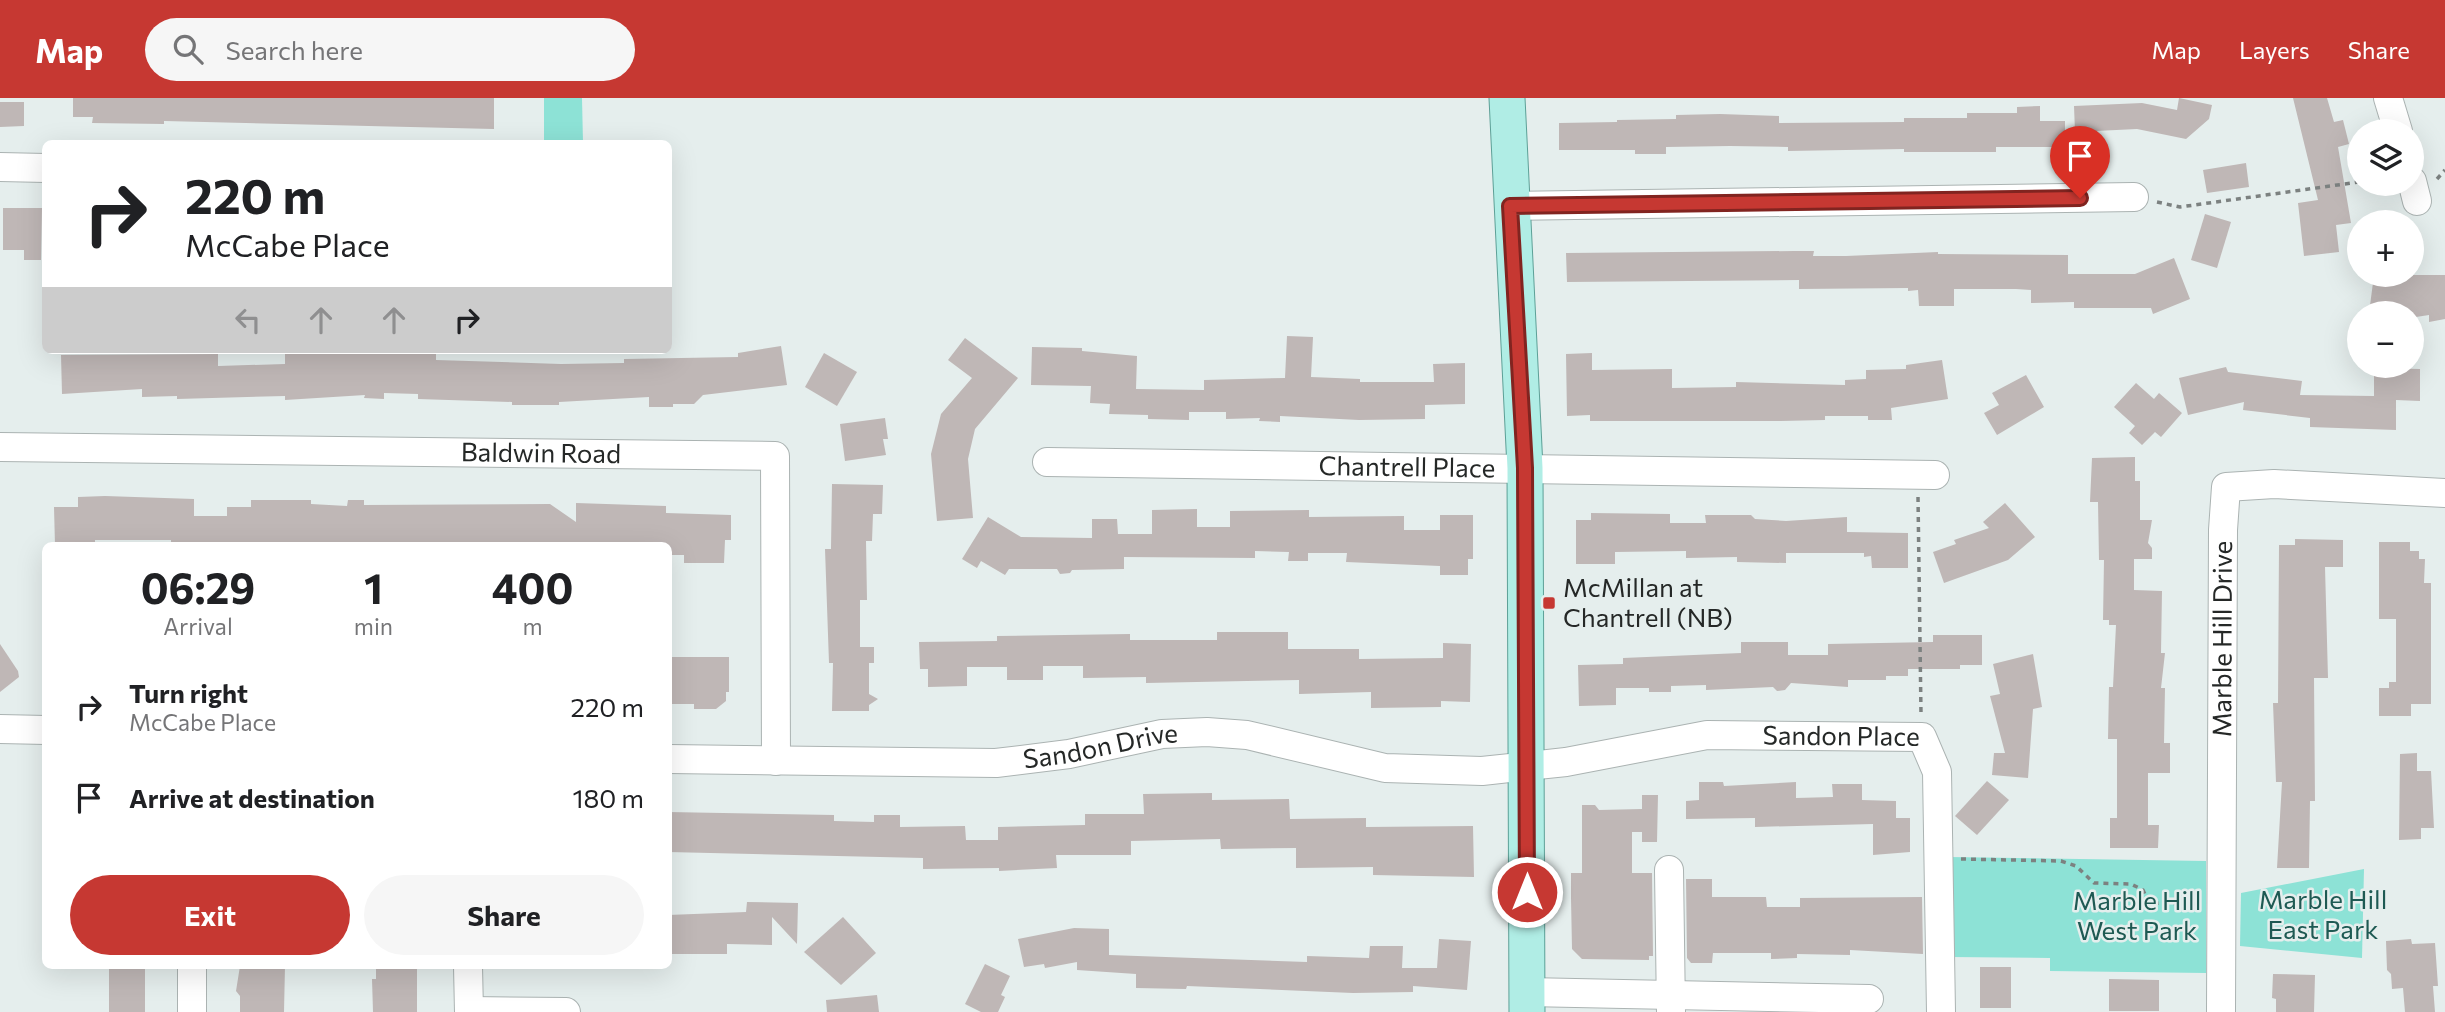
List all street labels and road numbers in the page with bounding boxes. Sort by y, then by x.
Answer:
street label: Baldwin Road [461,435,621,468]
street label: Chantrell Place [1318,449,1496,483]
street label: Marble Hill Drive [2205,541,2237,737]
street label: Sandon Drive [1021,716,1178,774]
street label: Sandon Place [1762,719,1920,751]

